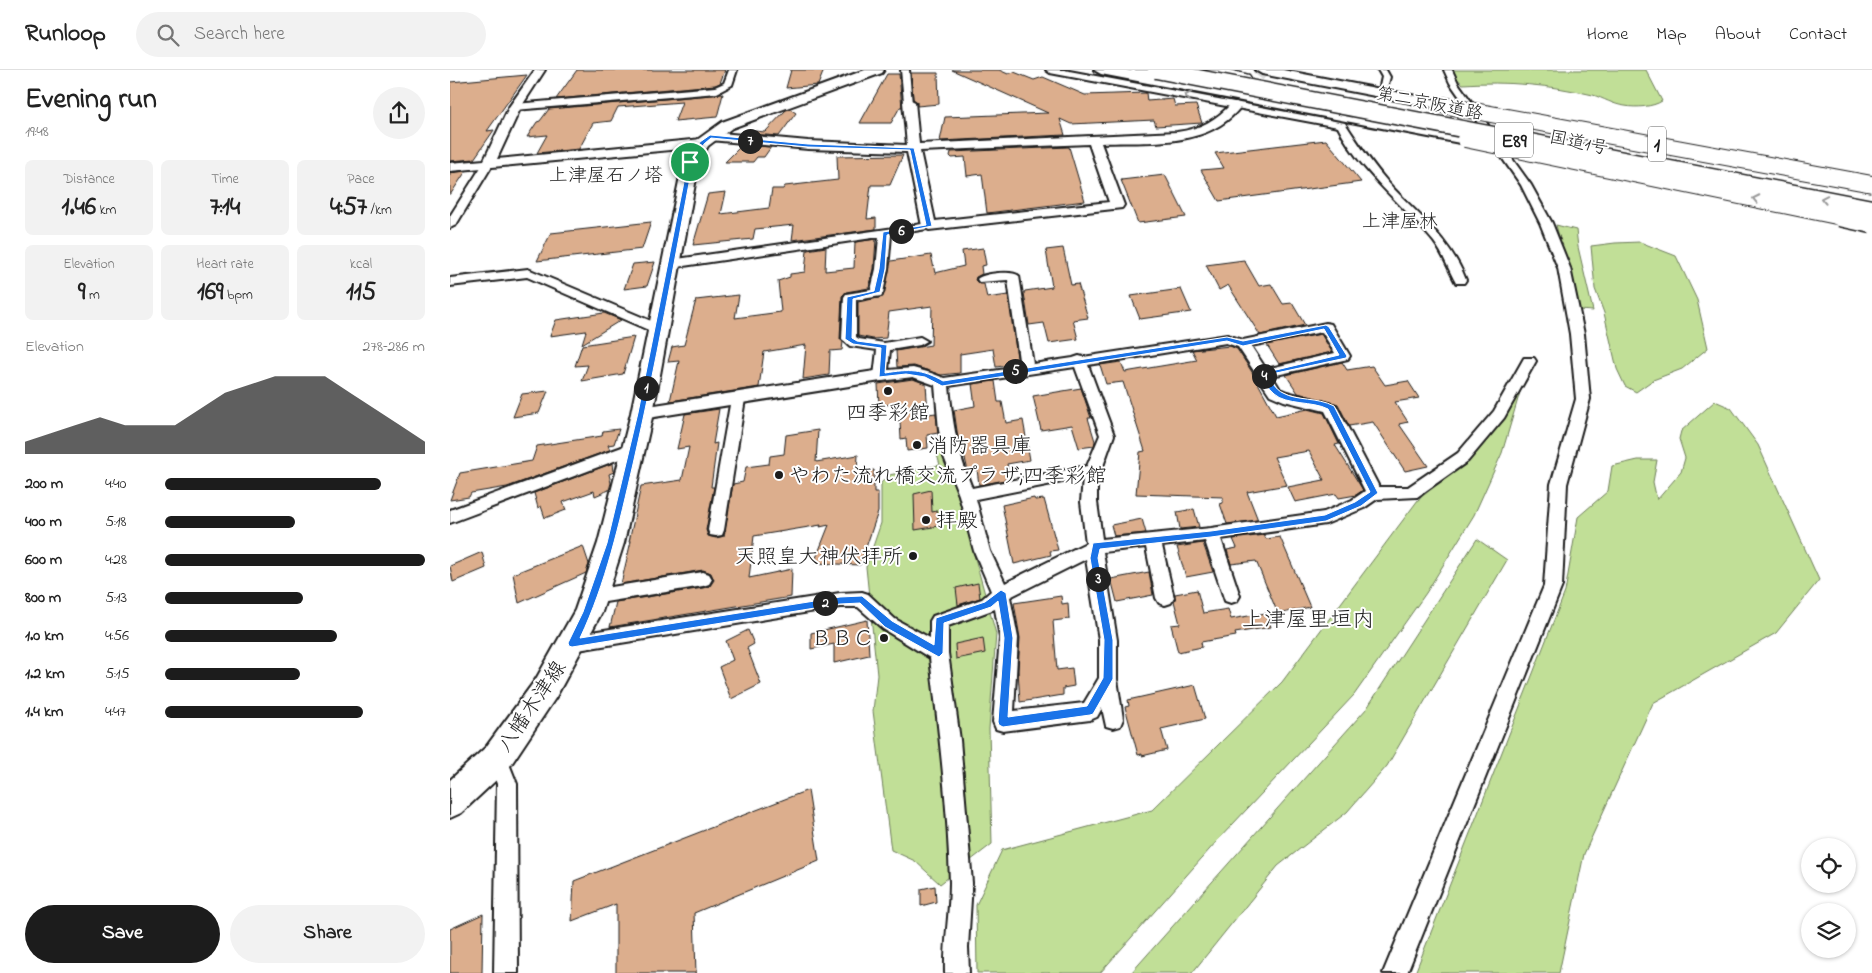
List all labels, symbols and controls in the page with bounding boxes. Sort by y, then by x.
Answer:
search box [136,12,486,57]
text: Runloop [25,17,106,52]
icon: search [154,21,182,49]
text: Search here [194,21,285,48]
text: Home [1587,22,1628,48]
text: Map [1656,22,1687,48]
text: About [1715,22,1761,48]
text: Contact [1789,22,1847,48]
text: Evening run [25,80,157,121]
street label: 第二京阪道路 [1374,82,1485,128]
button: share [373,87,425,139]
one-way arrow [1184,92,1193,102]
text: 19:48 [25,120,49,144]
road number: E89 [1495,122,1533,158]
street label: 国道1号 [1547,125,1611,163]
road number: 1 [1648,126,1666,162]
pin: 7 [738,128,762,154]
text: 7 [748,131,753,152]
pin [669,141,711,183]
icon: arrive [676,148,704,176]
district label: 上津屋石ノ塔 [549,163,663,190]
text: Distance [63,169,115,190]
text: Time [211,169,239,190]
text: Pace [347,169,375,190]
text: 1.46 [62,190,96,226]
text: 7:14 [210,190,240,226]
text: 4:57 [330,190,367,226]
one-way arrow [1751,194,1760,205]
one-way arrow [1820,195,1829,205]
text: km [96,200,116,221]
text: /km [367,200,392,221]
district label: 上津屋林 [1362,209,1438,236]
pin: 6 [888,218,914,244]
text: 6 [898,221,905,242]
text: Elevation [63,254,115,275]
text: Heart rate [196,254,254,275]
text: kcal [350,254,372,275]
text: 9 [78,275,86,311]
text: 169 [197,275,224,311]
text: 115 [346,275,376,311]
text: m [86,285,100,306]
text: bpm [224,285,253,306]
text: Elevation [25,335,84,359]
text: 278–286 m [362,335,425,359]
pin: 5 [1002,358,1028,384]
text: 5 [1011,361,1020,382]
pin: 4 [1252,364,1276,388]
text: 4 [1262,366,1267,387]
pin: 1 [634,376,658,400]
text: 1 [644,378,649,399]
marker: 四季彩館 [882,385,894,397]
place label: 四季彩館 [846,399,930,429]
place label: 消防器具庫 [927,432,1032,462]
marker: 消防器具庫 [911,439,923,451]
place label: やわた流れ橋交流プラザ;四季彩館 [789,462,1107,492]
marker: やわた流れ橋交流プラザ;四季彩館 [773,469,785,481]
text: 200 m [25,472,63,496]
text: 4:40 [105,472,126,496]
place label: 拝殿 [936,507,978,537]
text: 400 m [25,510,62,534]
text: 5:18 [105,510,127,534]
marker: 拝殿 [920,514,932,526]
place label: 天照皇大神伏拝所 [735,543,903,573]
text: 600 m [25,548,62,572]
text: 4:28 [105,548,127,572]
marker: 天照皇大神伏拝所 [907,550,919,562]
pin: 3 [1086,566,1110,592]
text: 3 [1096,569,1101,590]
text: 800 m [25,586,61,610]
text: 5:13 [105,586,127,610]
pin: 2 [812,590,838,616]
text: 2 [822,593,829,614]
district label: 上津屋里垣内 [1242,605,1374,637]
text: 1.0 km [25,624,64,648]
text: 4:56 [105,624,129,648]
place label: ＢＢＣ [811,625,874,655]
marker: ＢＢＣ [878,632,890,644]
street label: 八幡木津線 [491,655,574,759]
text: 1.2 km [25,662,65,686]
text: 5:15 [105,662,130,686]
text: 1.4 km [25,700,63,724]
text: 4:47 [105,700,126,724]
map controls [1801,838,1856,958]
button: locate [1801,838,1856,893]
button: layers [1801,903,1856,958]
button: Save [25,905,220,963]
button: Share [230,905,425,963]

